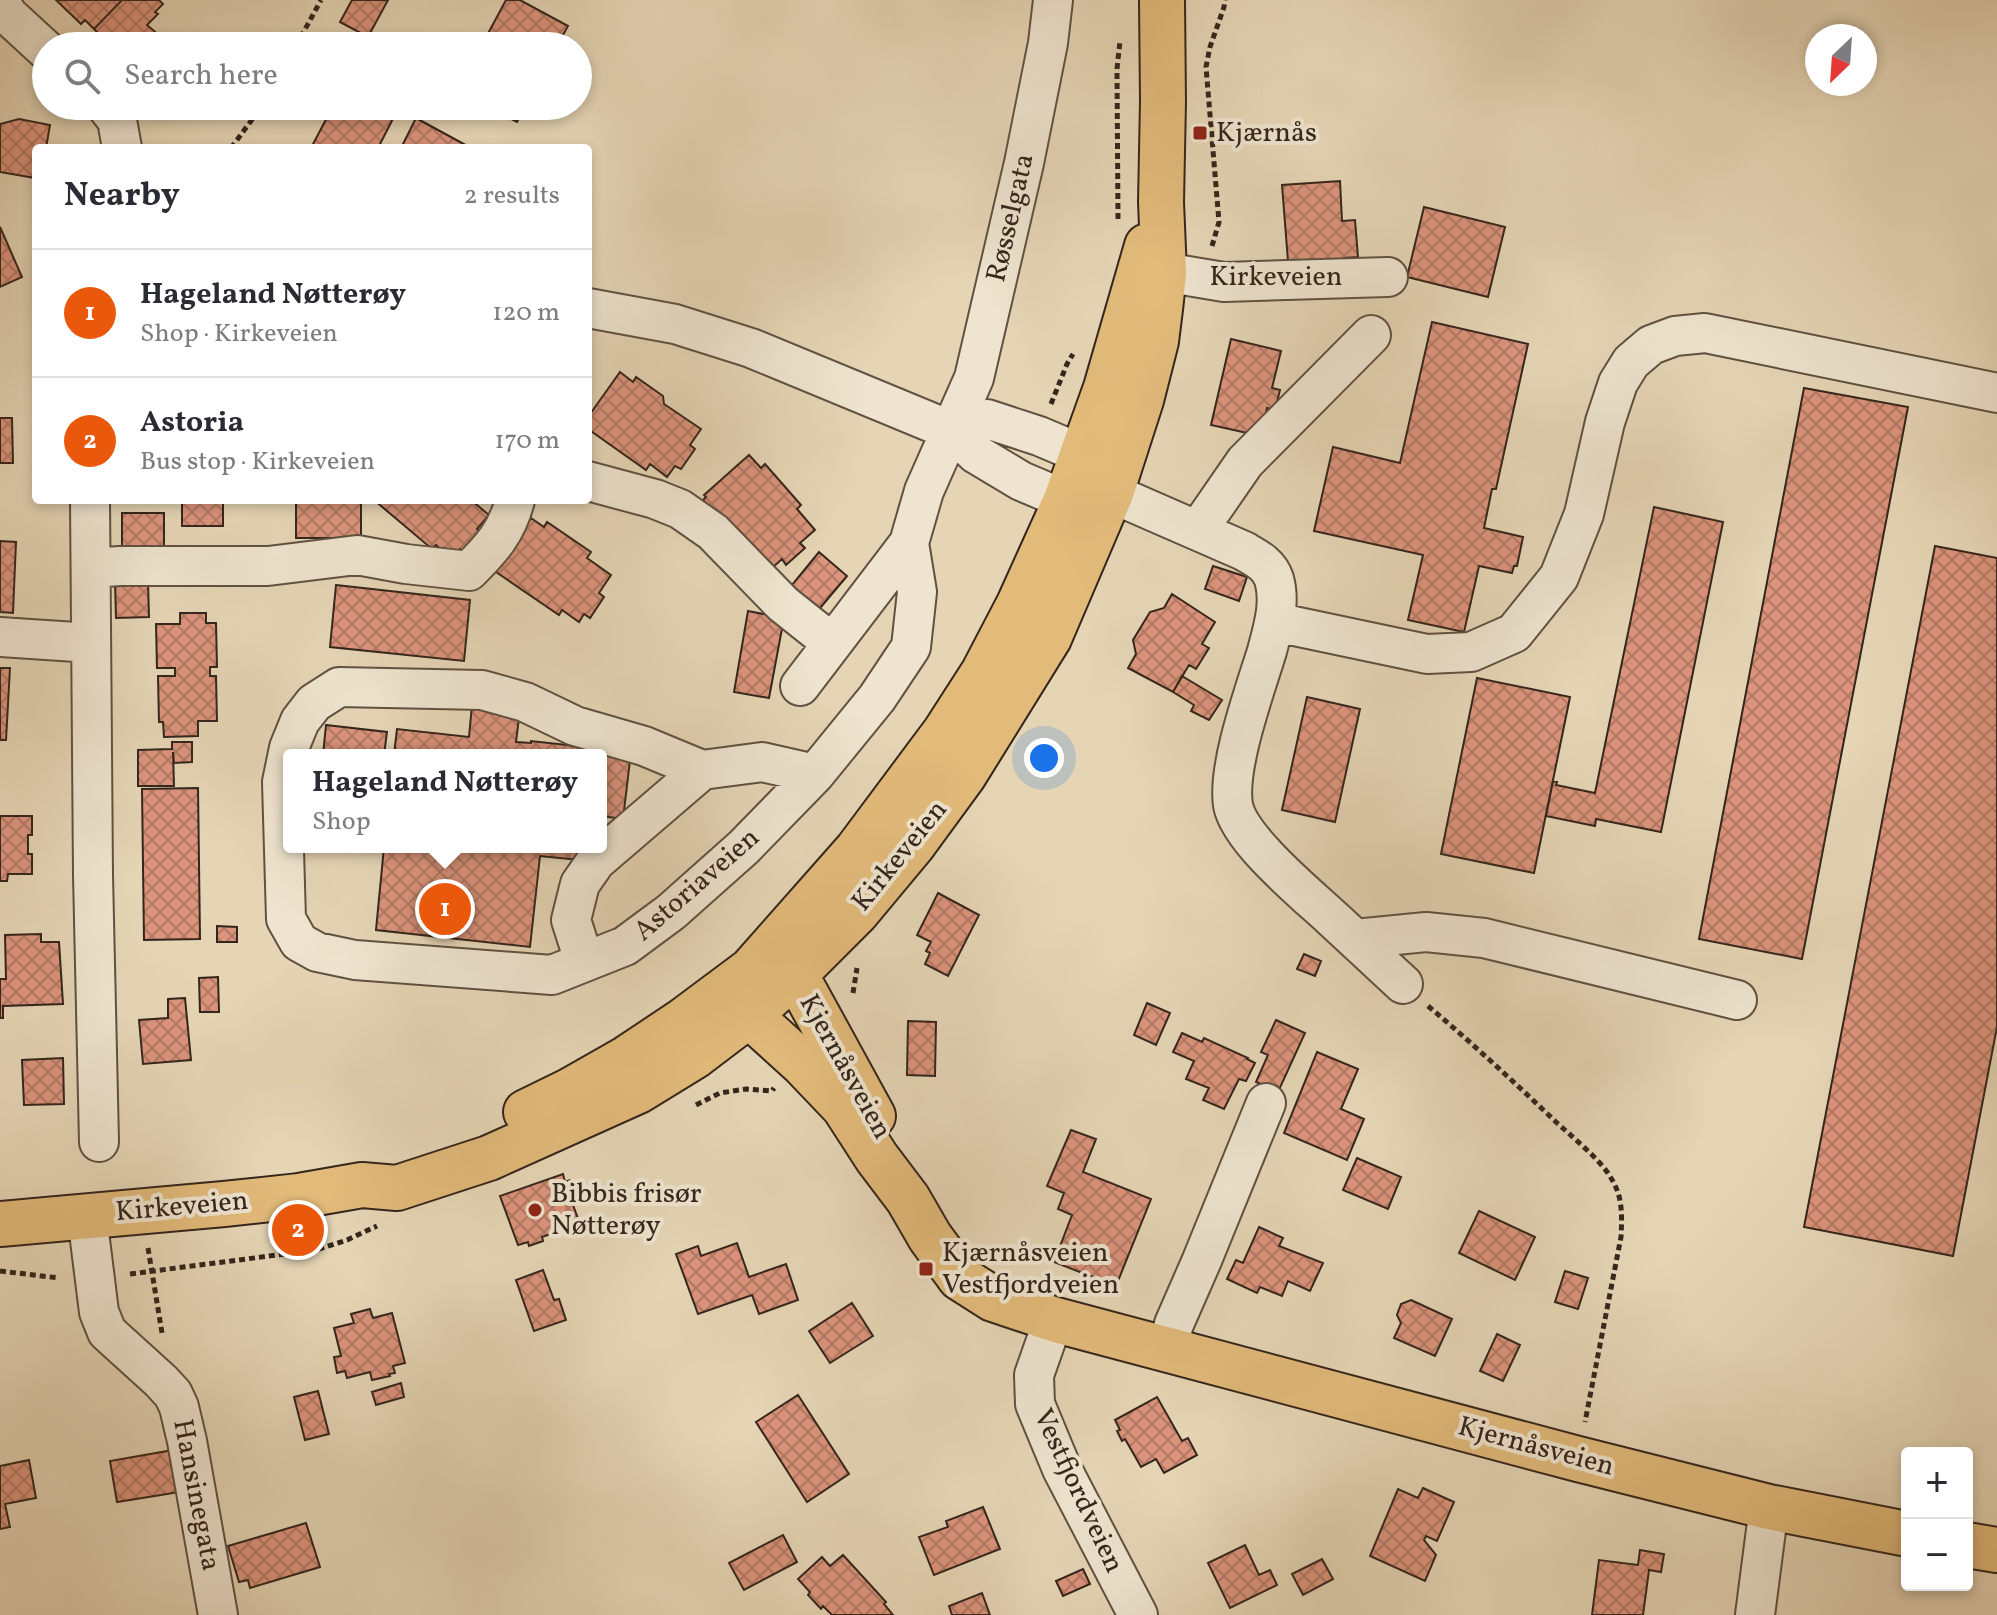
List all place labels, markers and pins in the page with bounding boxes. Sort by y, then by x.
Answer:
place label: Kjærnås [1216,114,1317,153]
marker: Kjærnås [1191,124,1209,142]
pin: 1 [419,879,471,939]
place label: Bibbis frisør Nøtterøy [551,1175,702,1246]
pin: 2 [272,1200,324,1260]
marker: Bibbis frisør Nøtterøy [526,1201,544,1219]
place label: Kjærnåsveien Vestfjordveien [942,1234,1119,1305]
marker: Kjærnåsveien Vestfjordveien [917,1260,935,1278]

